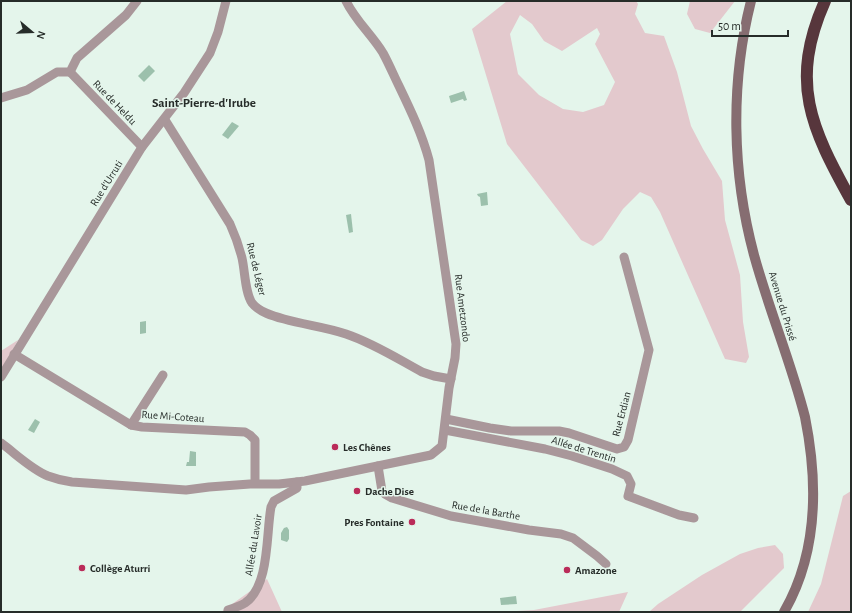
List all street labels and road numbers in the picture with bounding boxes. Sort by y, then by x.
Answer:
street label: Rue de Heldu [91,78,139,127]
street label: Rue d'Urruti [88,159,125,208]
street label: Rue de Léger [245,241,269,297]
street label: Avenue du Prissé [767,270,798,342]
street label: Rue Ametzondo [453,273,472,343]
street label: Rue Erdian [610,390,633,438]
street label: Rue Mi-Coteau [141,409,205,424]
street label: Allée de Trentin [550,434,618,465]
street label: Rue de la Barthe [451,499,521,522]
street label: Allée du Lavoir [243,513,264,577]

